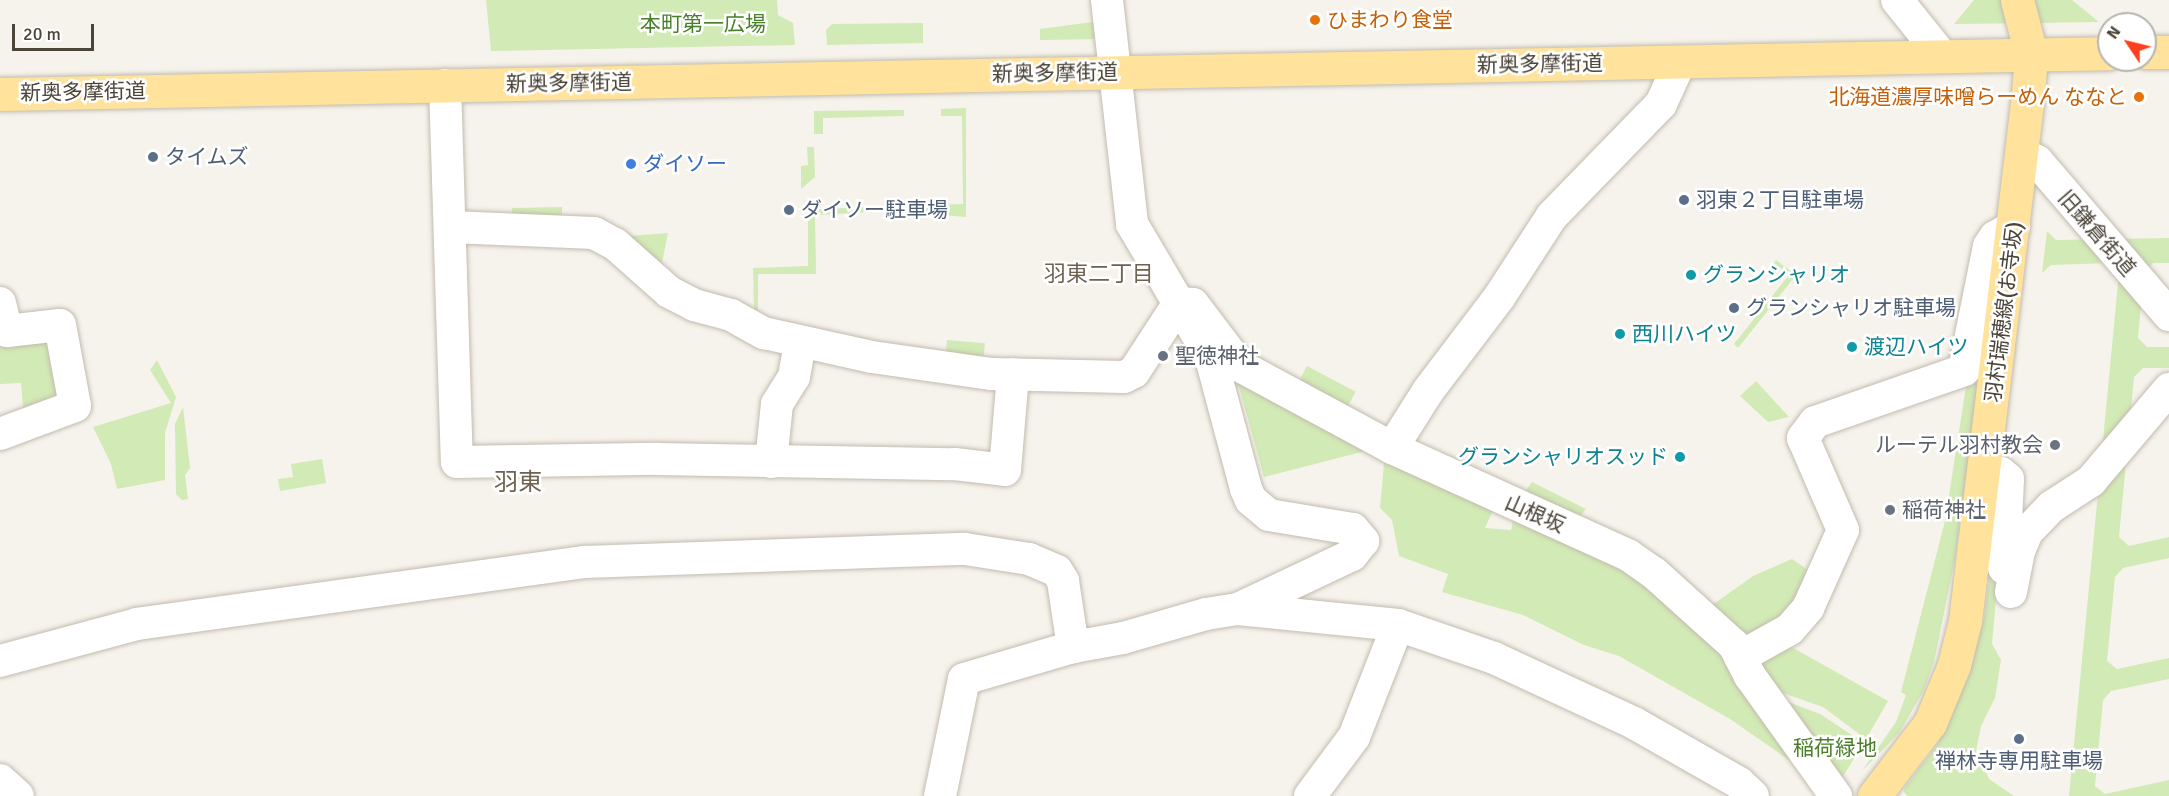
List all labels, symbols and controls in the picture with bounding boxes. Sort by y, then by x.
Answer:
place label: ひまわり食堂 [1327,7,1453,33]
park label: 本町第一広場 [640,11,766,37]
scale bar [15,12,98,50]
north arrow [2097,12,2157,72]
marker: ひまわり食堂 [1308,13,1322,27]
text: 20 m [23,23,61,45]
text: N [2103,23,2125,43]
street label: 新奥多摩街道 [1477,50,1603,78]
street label: 新奥多摩街道 [992,59,1118,87]
street label: 新奥多摩街道 [506,69,632,97]
street label: 新奥多摩街道 [20,78,146,106]
place label: 北海道濃厚味噌らーめん ななと [1828,84,2127,110]
marker: 北海道濃厚味噌らーめん ななと [2132,90,2146,104]
place label: タイムズ [165,144,249,170]
marker: タイムズ [146,150,160,164]
place label: ダイソー [643,151,727,177]
marker: ダイソー [624,157,638,171]
street label: 旧鎌倉街道 [2053,185,2141,281]
place label: 羽東２丁目駐車場 [1696,187,1864,213]
marker: 羽東２丁目駐車場 [1677,193,1691,207]
place label: ダイソー駐車場 [801,197,948,223]
marker: ダイソー駐車場 [782,203,796,217]
street label: 羽村瑞穂線(お寺坂) [1980,220,2028,404]
district label: 羽東二丁目 [1044,261,1154,287]
place label: グランシャリオ [1703,262,1850,288]
marker: グランシャリオ [1684,268,1698,282]
place label: グランシャリオ駐車場 [1746,295,1956,321]
marker: グランシャリオ駐車場 [1727,301,1741,315]
place label: 西川ハイツ [1632,321,1737,347]
marker: 西川ハイツ [1613,327,1627,341]
place label: 渡辺ハイツ [1864,334,1969,360]
marker: 渡辺ハイツ [1845,340,1859,354]
place label: 聖徳神社 [1175,343,1259,369]
marker: 聖徳神社 [1156,349,1170,363]
place label: ルーテル羽村教会 [1875,432,2043,458]
marker: ルーテル羽村教会 [2048,438,2062,452]
place label: グランシャリオスッド [1458,444,1668,470]
marker: グランシャリオスッド [1673,450,1687,464]
district label: 羽東 [494,469,542,497]
street label: 山根坂 [1501,490,1569,538]
place label: 稲荷神社 [1902,497,1986,523]
marker: 稲荷神社 [1883,503,1897,517]
marker: 禅林寺専用駐車場 [2012,732,2026,746]
park label: 稲荷緑地 [1793,735,1877,761]
place label: 禅林寺専用駐車場 [1935,748,2103,774]

